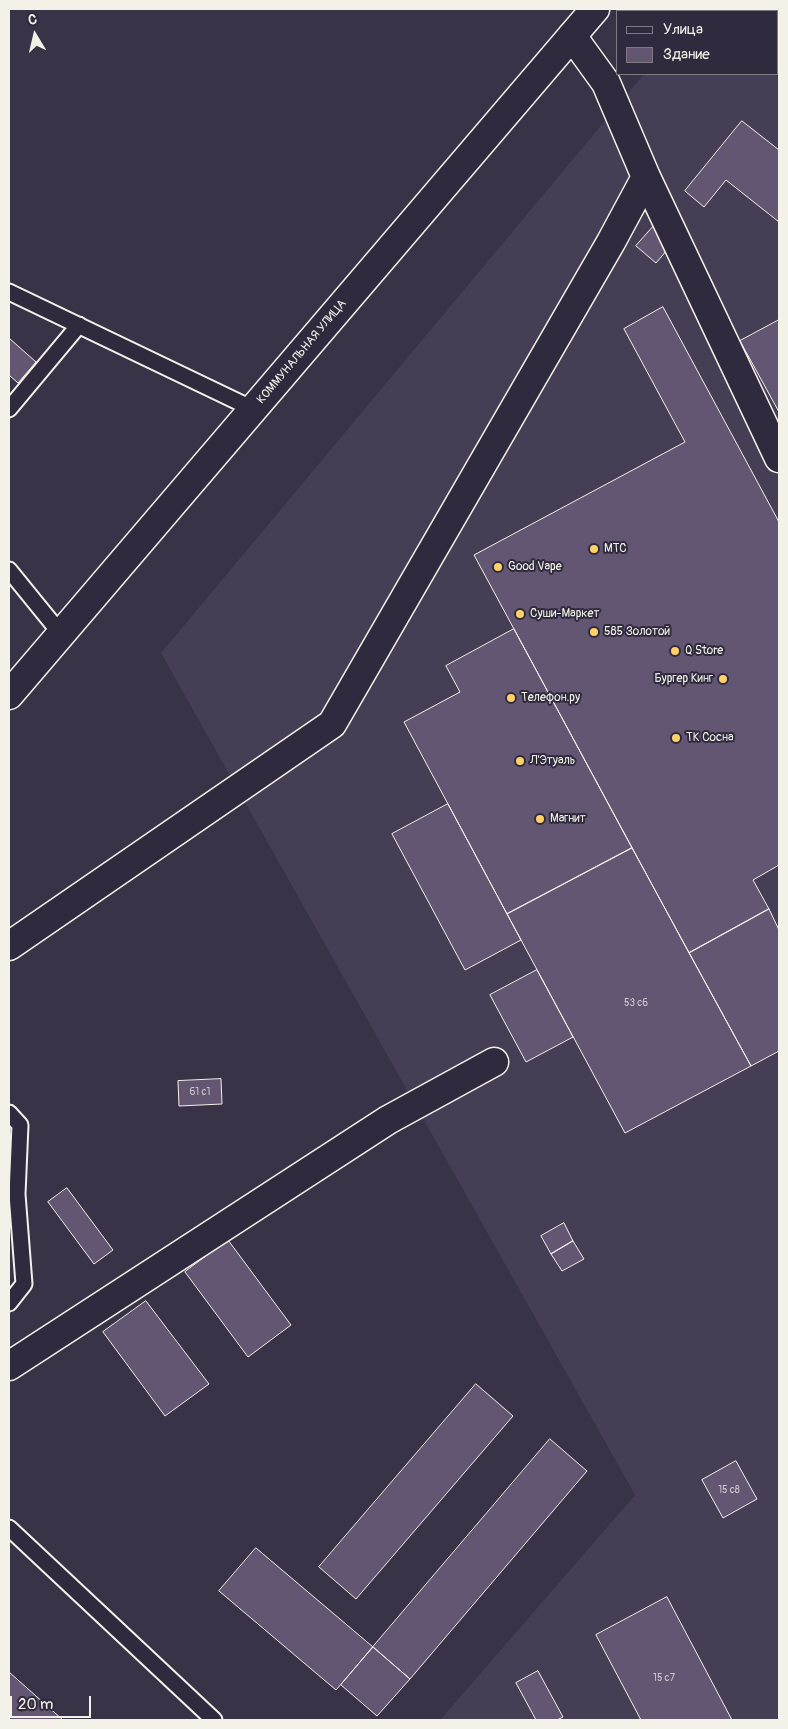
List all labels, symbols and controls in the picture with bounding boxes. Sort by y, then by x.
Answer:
north arrow [10,10,60,60]
legend [616,10,778,75]
text: С [27,11,38,29]
text: Улица [663,20,703,39]
text: Здание [663,45,710,64]
street label: КОММУНАЛЬНАЯ УЛИЦА [254,297,350,407]
place label: МТС [604,542,627,556]
marker: МТС [588,543,600,555]
place label: Good Vape [508,560,562,574]
marker: Good Vape [492,561,504,573]
place label: Суши-Маркет [530,607,599,621]
marker: Суши-Маркет [514,608,526,620]
place label: 585 Золотой [604,625,670,639]
marker: 585 Золотой [588,626,600,638]
place label: Q Store [685,644,723,658]
marker: Q Store [669,645,681,657]
place label: Бургер Кинг [654,672,713,686]
marker: Бургер Кинг [717,673,729,685]
place label: Телефон.ру [521,691,580,705]
marker: Телефон.ру [505,692,517,704]
place label: ТК Сосна [686,731,734,745]
marker: ТК Сосна [670,732,682,744]
place label: Л'Этуаль [530,754,575,768]
marker: Л'Этуаль [514,755,526,767]
place label: Магнит [550,812,586,826]
marker: Магнит [534,813,546,825]
house number: 53 с6 [624,997,648,1009]
house number: 61 с1 [190,1086,210,1098]
house number: 15 с8 [718,1484,740,1496]
house number: 15 с7 [653,1672,675,1684]
scale bar [12,1686,94,1718]
text: 20 m [18,1695,53,1714]

